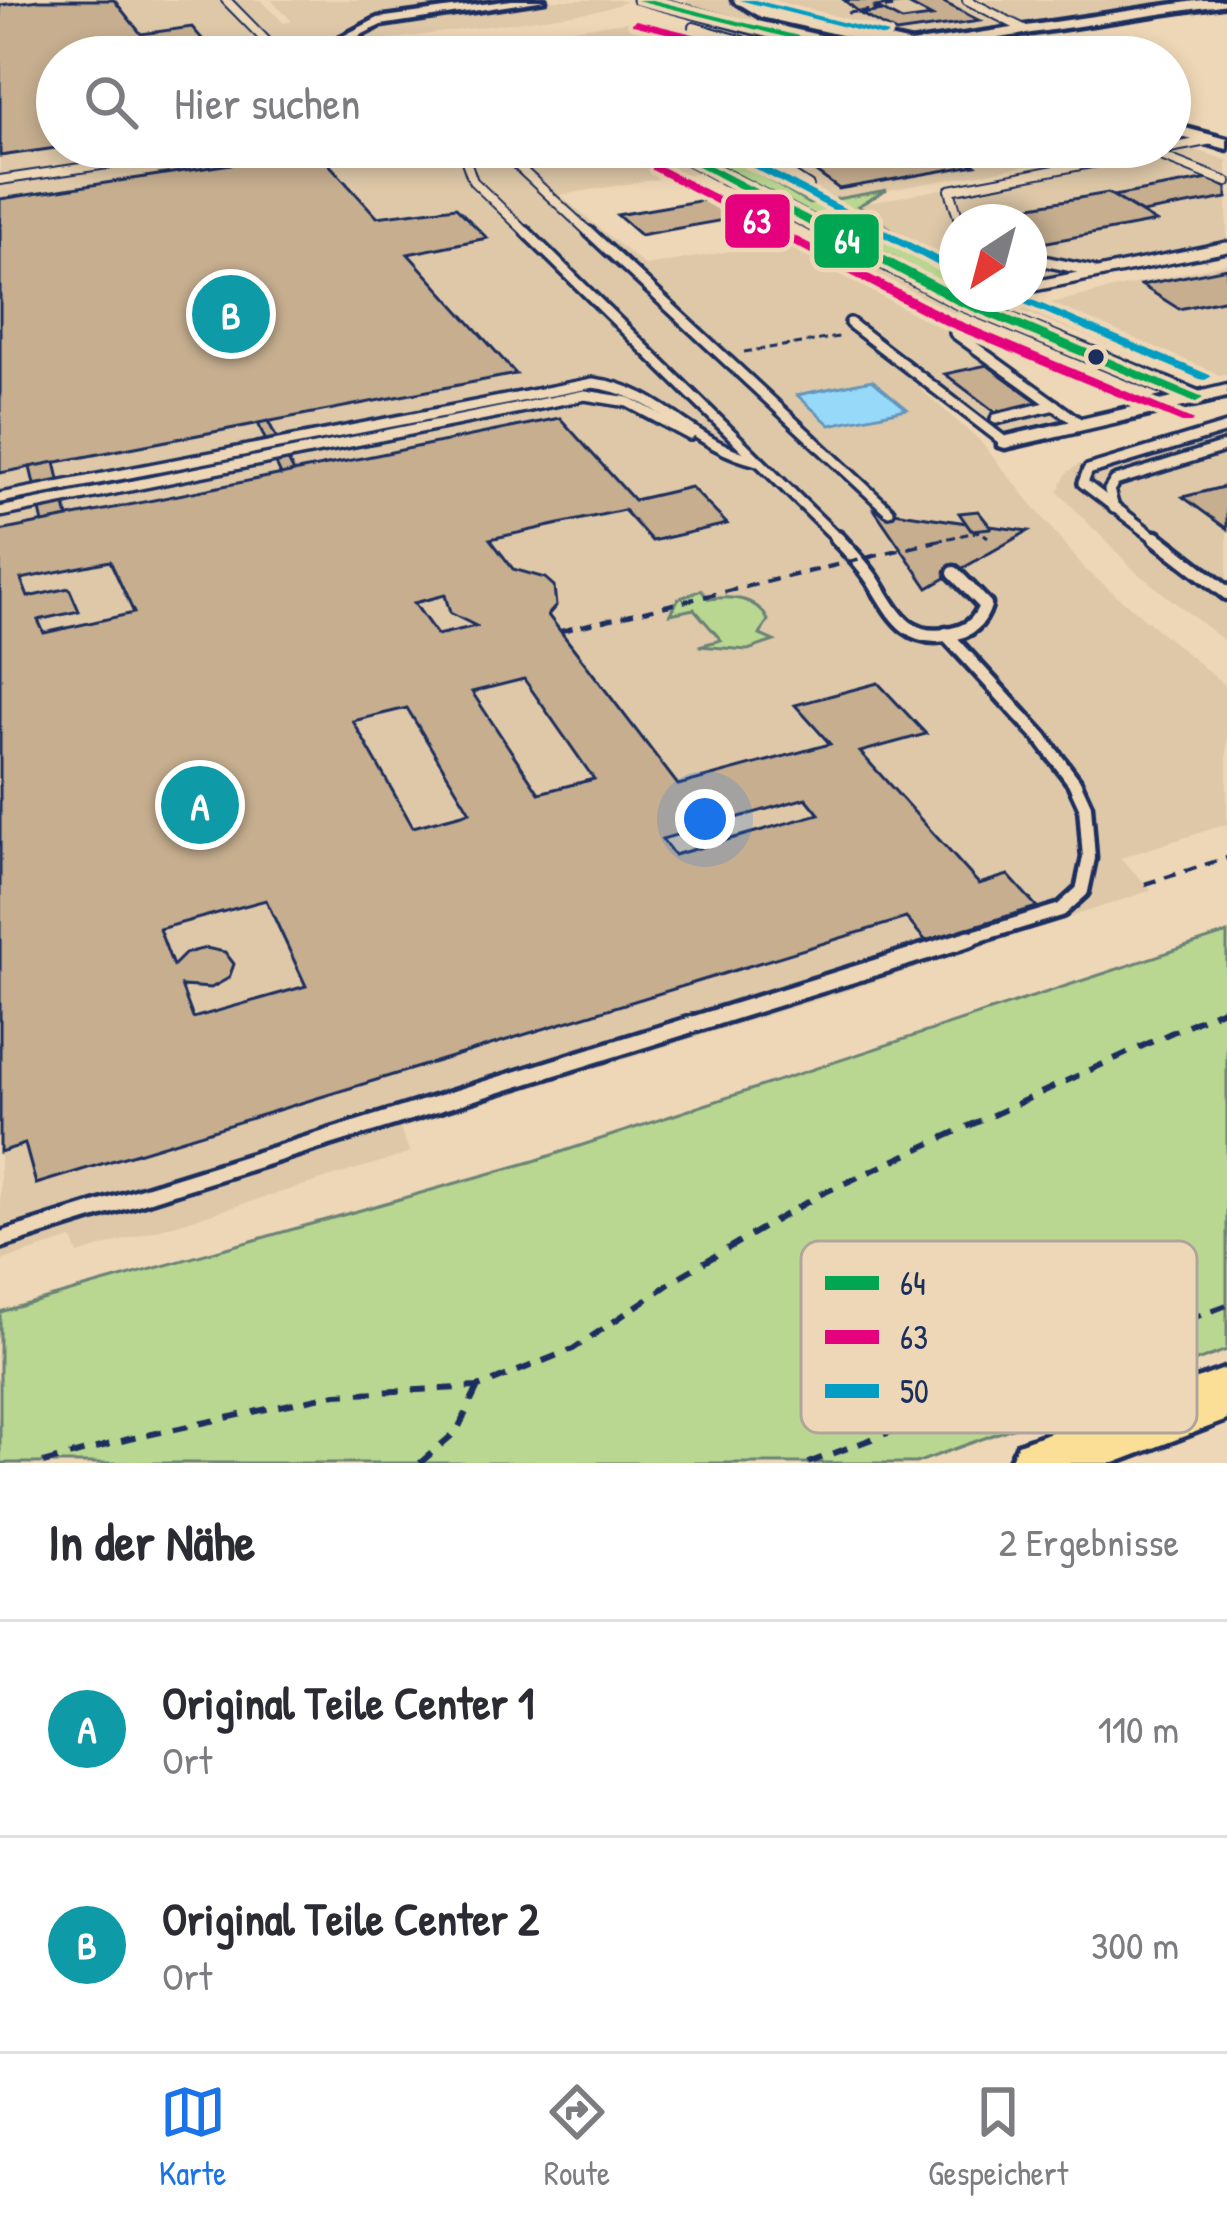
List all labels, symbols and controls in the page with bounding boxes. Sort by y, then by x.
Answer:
search box [36,36,1191,168]
icon: search [78,69,144,135]
text: Hier suchen [174,72,361,133]
line badge: 63 [723,192,792,250]
text: 63 [743,199,771,243]
north arrow [939,204,1047,312]
line badge: 64 [812,212,881,270]
text: 64 [834,219,860,263]
pin: B [192,269,270,359]
unlabelled marker [1085,346,1107,368]
pin: A [161,760,239,850]
your location [675,789,735,849]
legend [801,1241,1197,1433]
text: 64 [900,1261,926,1305]
text: 63 [900,1315,928,1359]
text: 50 [900,1369,929,1413]
text: In der Nähe [48,1507,255,1576]
text: 2 Ergebnisse [999,1515,1179,1568]
text: Original Teile Center 1 [162,1672,534,1733]
text: A [77,1702,97,1755]
text: 110 m [1098,1702,1179,1755]
text: Ort [162,1733,212,1786]
text: Original Teile Center 2 [162,1888,539,1949]
text: B [77,1918,97,1971]
text: 300 m [1091,1918,1179,1971]
text: Ort [162,1949,212,2002]
tab: Karte [159,2079,226,2195]
tab: Route [544,2079,610,2195]
tab: Gespeichert [928,2079,1068,2195]

